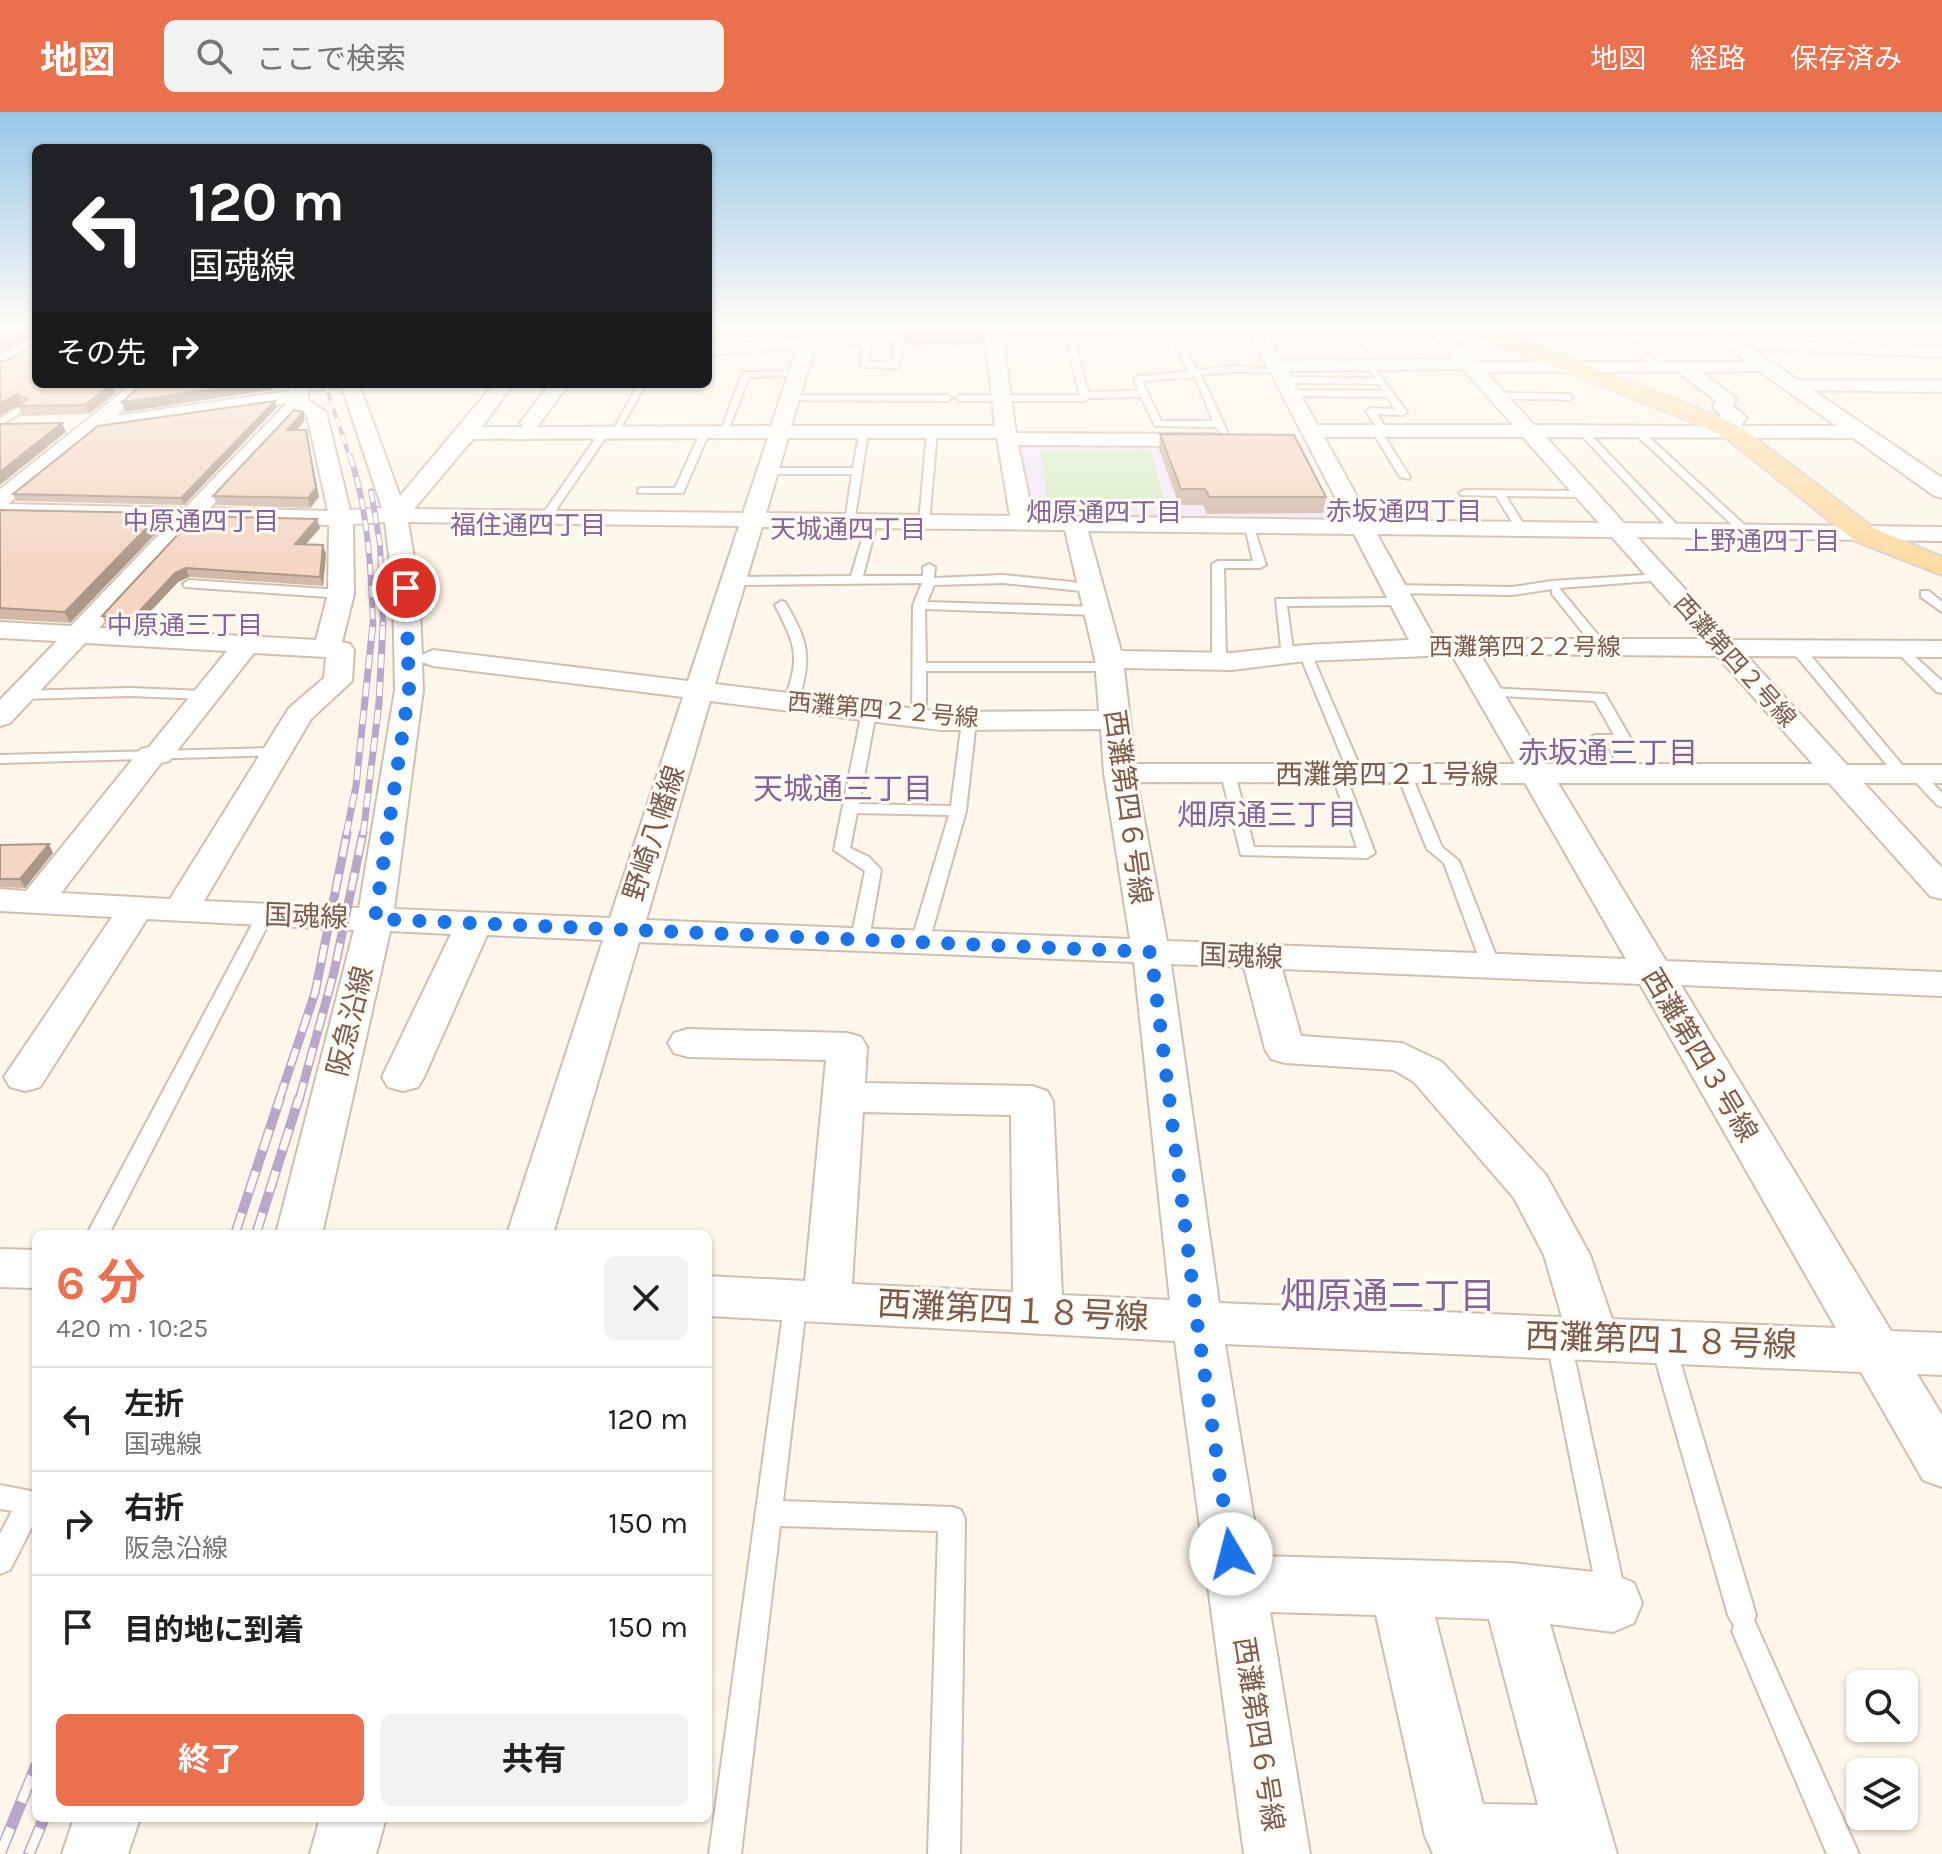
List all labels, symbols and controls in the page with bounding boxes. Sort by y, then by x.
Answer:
search box [164,20,724,92]
icon: search [192,34,236,78]
text: 地図 [40,38,116,83]
text: ここで検索 [256,41,406,77]
text: 地図 [1590,42,1646,75]
text: 経路 [1690,42,1746,75]
text: 保存済み [1790,42,1902,75]
text: 120 m [188,169,345,234]
icon: left [56,176,160,280]
text: 国魂線 [188,245,296,287]
icon: right [162,328,206,372]
text: その先 [56,335,146,371]
district label: 赤坂通四丁目 [1326,496,1482,527]
district label: 畑原通四丁目 [1026,497,1182,528]
district label: 中原通四丁目 [123,506,279,537]
district label: 福住通四丁目 [450,510,606,541]
district label: 天城通四丁目 [770,514,926,545]
district label: 上野通四丁目 [1684,526,1840,557]
pin [372,554,440,622]
icon: arrive [384,566,428,610]
street label: 西灘第四２号線 [1668,589,1802,733]
district label: 中原通三丁目 [107,610,263,641]
street label: 西灘第四２２号線 [1429,633,1621,661]
street label: 西灘第四２２号線 [786,688,980,732]
street label: 西灘第四６号線 [1098,708,1158,906]
district label: 赤坂通三丁目 [1518,735,1698,771]
street label: 西灘第四２１号線 [1275,758,1499,791]
street label: 野崎八幡線 [617,761,691,905]
district label: 天城通三丁目 [753,771,933,807]
district label: 畑原通三丁目 [1177,797,1357,833]
street label: 国魂線 [263,898,349,934]
street label: 国魂線 [1198,938,1284,974]
street label: 西灘第四３号線 [1635,962,1765,1148]
street label: 阪急沿線 [320,963,380,1079]
text: 6 分 [56,1255,145,1311]
button: close [604,1256,688,1340]
district label: 畑原通二丁目 [1280,1275,1496,1317]
street label: 西灘第四１８号線 [876,1284,1150,1338]
text: 420 m · 10:25 [56,1313,208,1344]
street label: 西灘第四１８号線 [1524,1316,1798,1366]
text: 左折 [124,1386,184,1422]
icon: left [56,1397,100,1441]
text: 120 m [608,1401,688,1437]
text: 国魂線 [124,1429,202,1460]
text: 右折 [124,1490,184,1526]
icon: right [56,1501,100,1545]
text: 150 m [608,1505,688,1541]
position arrow [1189,1512,1273,1596]
text: 阪急沿線 [124,1533,228,1564]
icon: arrive [56,1605,100,1649]
text: 150 m [608,1609,688,1645]
text: 目的地に到着 [124,1612,304,1648]
street label: 西灘第四６号線 [1227,1635,1291,1833]
map controls [1846,1670,1918,1830]
button: search [1846,1670,1918,1742]
button: 終了 [56,1714,364,1806]
button: 共有 [380,1714,688,1806]
button: layers [1846,1758,1918,1830]

